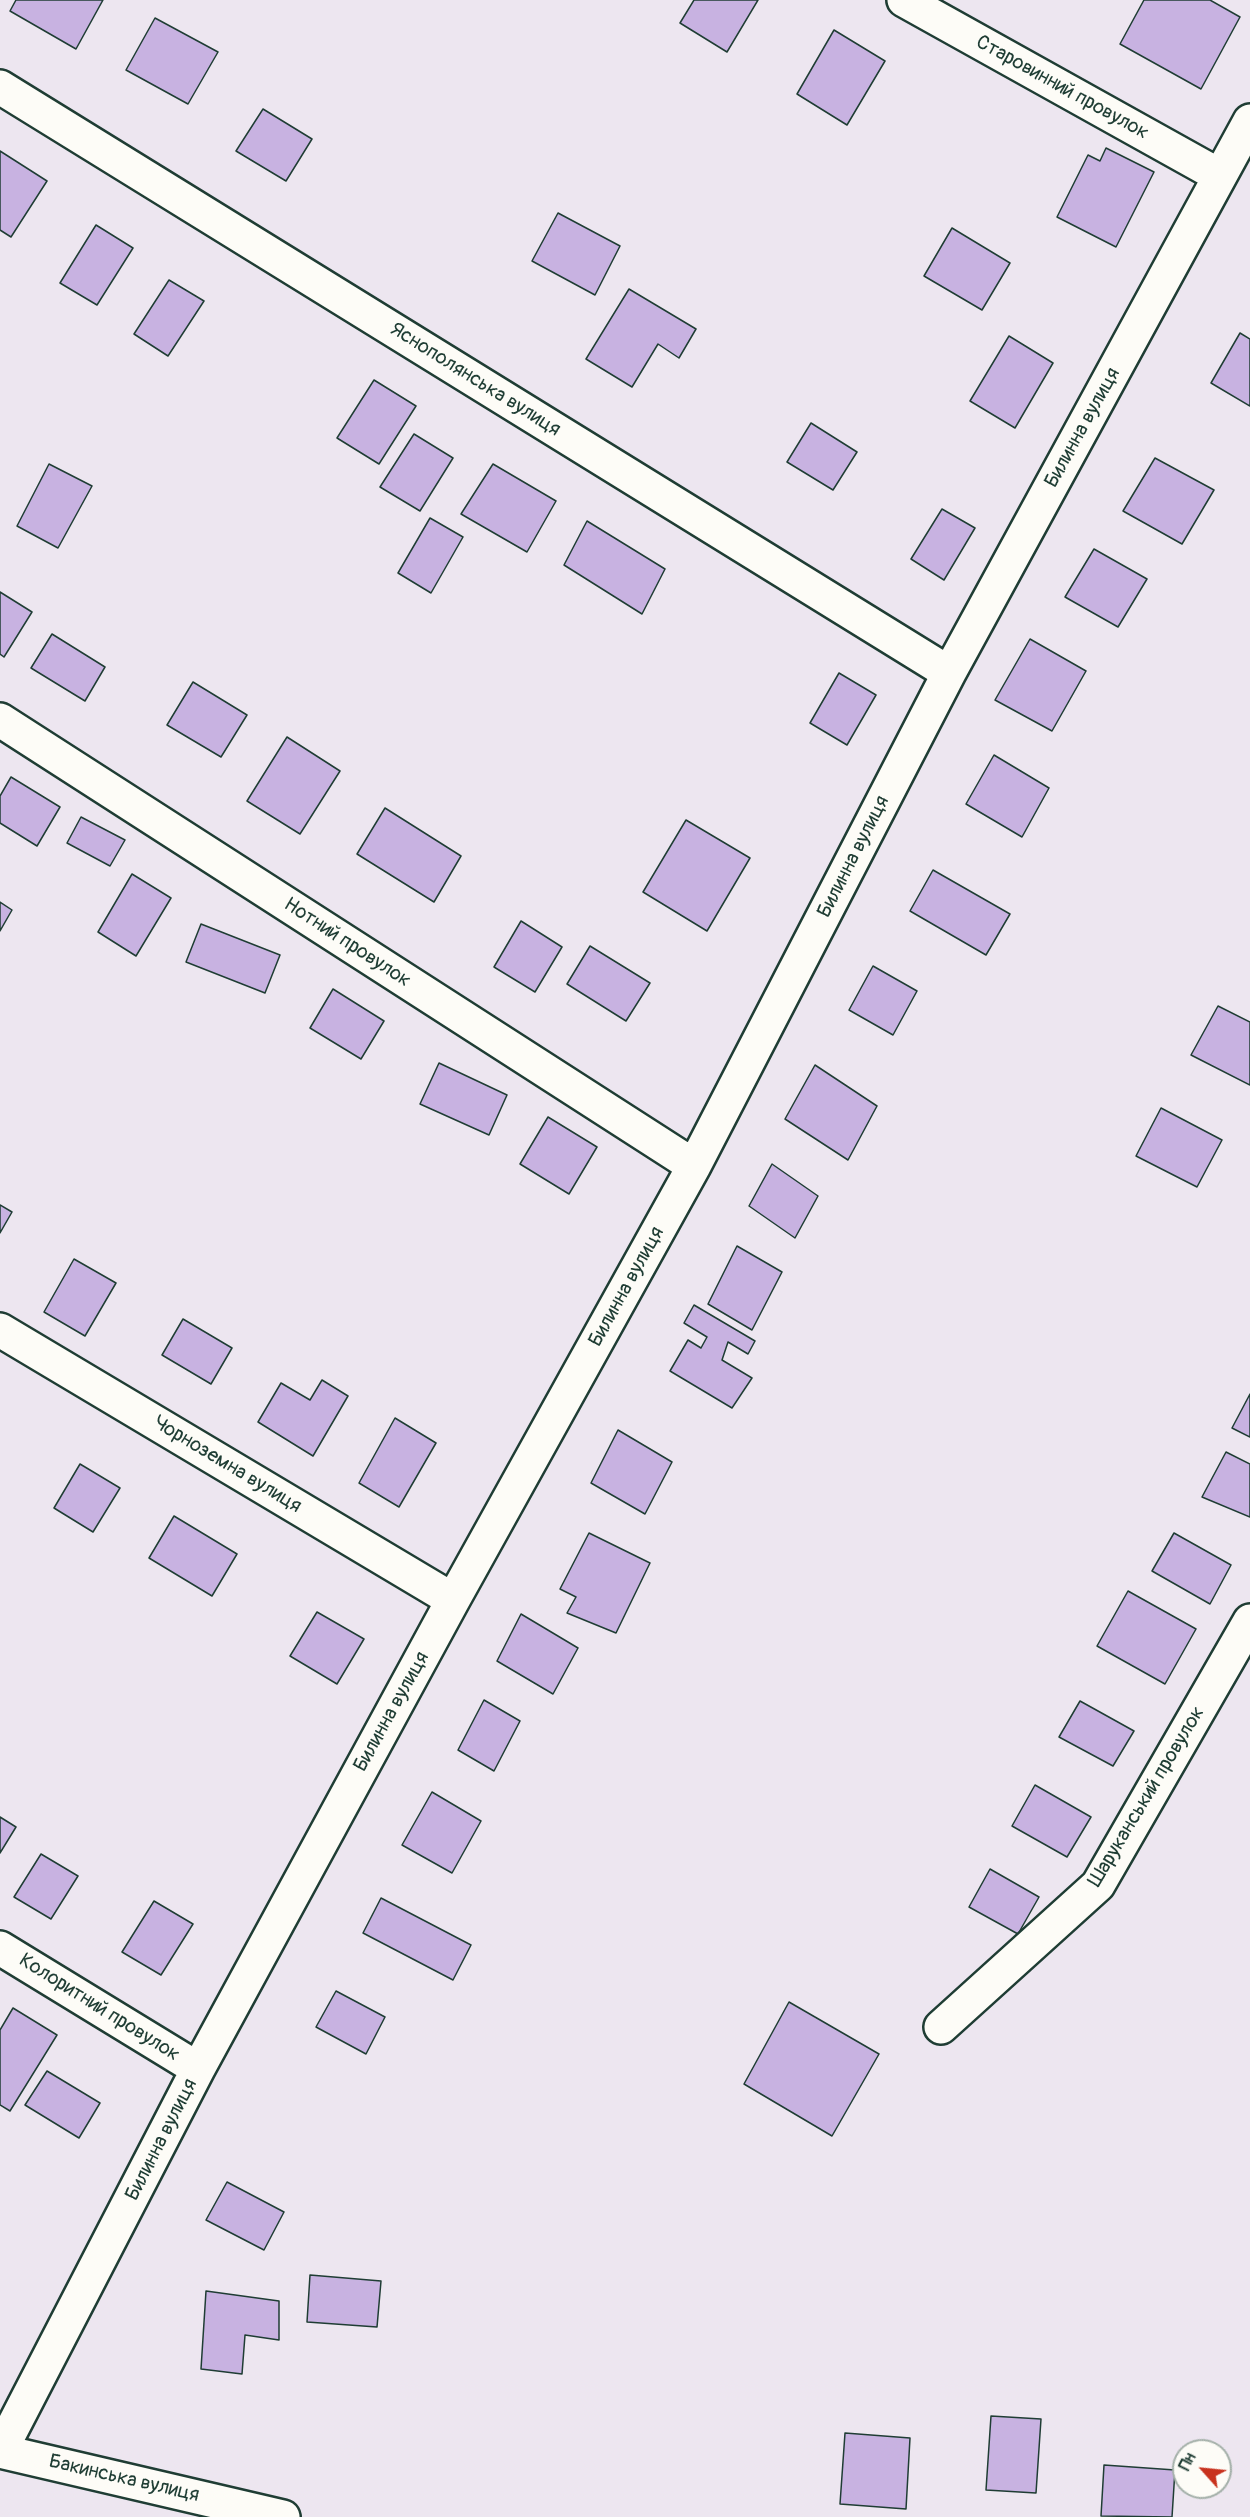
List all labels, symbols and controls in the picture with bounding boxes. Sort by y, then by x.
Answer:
street label: Старовинний провулок [971,31,1153,145]
street label: Яснополянська вулиця [385,318,565,442]
street label: Билинна вулиця [1040,364,1126,492]
street label: Билинна вулиця [813,792,895,922]
street label: Нотний провулок [279,893,415,993]
street label: Билинна вулиця [584,1223,670,1351]
street label: Чорноземна вулиця [148,1411,306,1519]
street label: Билинна вулиця [349,1648,435,1776]
street label: Шаруканський провулок [1084,1702,1210,1892]
street label: Колоритний провулок [14,1949,184,2067]
street label: Билинна вулиця [121,2075,203,2205]
north arrow [1172,2439,1232,2499]
text: Пн [1175,2449,1201,2474]
street label: Бакинська вулиця [46,2450,202,2508]

